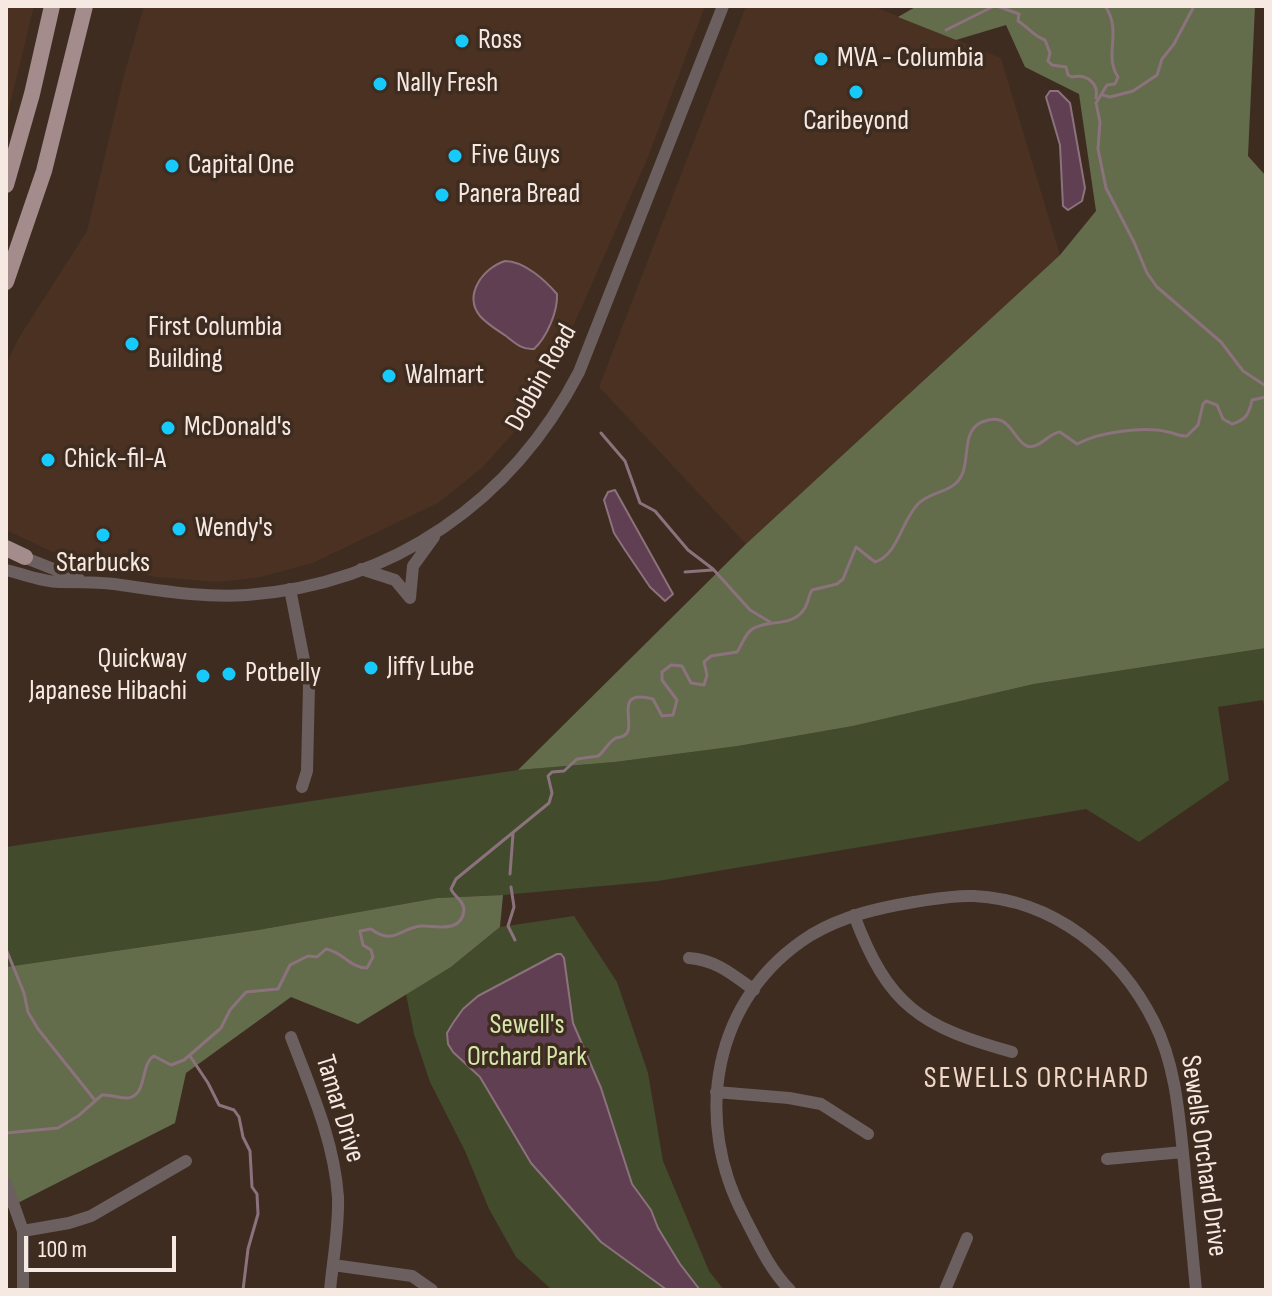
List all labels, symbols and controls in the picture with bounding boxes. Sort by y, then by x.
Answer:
place label: Ross [478,24,522,58]
marker: Ross [453,32,471,50]
place label: MVA - Columbia [837,42,984,76]
marker: MVA - Columbia [812,50,830,68]
place label: Nally Fresh [396,67,498,101]
marker: Nally Fresh [371,75,389,93]
marker: Caribeyond [847,83,865,101]
place label: Caribeyond [803,105,909,139]
place label: Five Guys [471,139,560,173]
marker: Five Guys [446,147,464,165]
place label: Capital One [188,149,295,183]
marker: Capital One [163,157,181,175]
place label: Panera Bread [458,178,580,212]
marker: Panera Bread [433,186,451,204]
place label: First Columbia Building [148,311,282,377]
street label: Dobbin Road [499,319,585,437]
marker: First Columbia Building [123,335,141,353]
place label: Walmart [405,359,484,393]
marker: Walmart [380,367,398,385]
place label: McDonald's [184,411,291,445]
marker: McDonald's [159,419,177,437]
place label: Chick-fil-A [64,443,166,477]
marker: Chick-fil-A [39,451,57,469]
place label: Wendy's [195,512,273,546]
marker: Wendy's [170,520,188,538]
marker: Starbucks [94,526,112,544]
place label: Starbucks [56,547,150,581]
place label: Quickway Japanese Hibachi [29,643,187,709]
place label: Jiffy Lube [387,651,474,685]
place label: Potbelly [245,657,321,691]
marker: Jiffy Lube [362,659,380,677]
marker: Potbelly [220,665,238,683]
marker: Quickway Japanese Hibachi [194,667,212,685]
park label: Sewell's Orchard Park [467,1009,587,1075]
street label: Tamar Drive [307,1051,371,1167]
street label: Sewells Orchard Drive [1172,1053,1234,1259]
district label: SEWELLS ORCHARD [924,1061,1150,1097]
scale bar [28,1220,180,1270]
text: 100 m [38,1235,87,1264]

